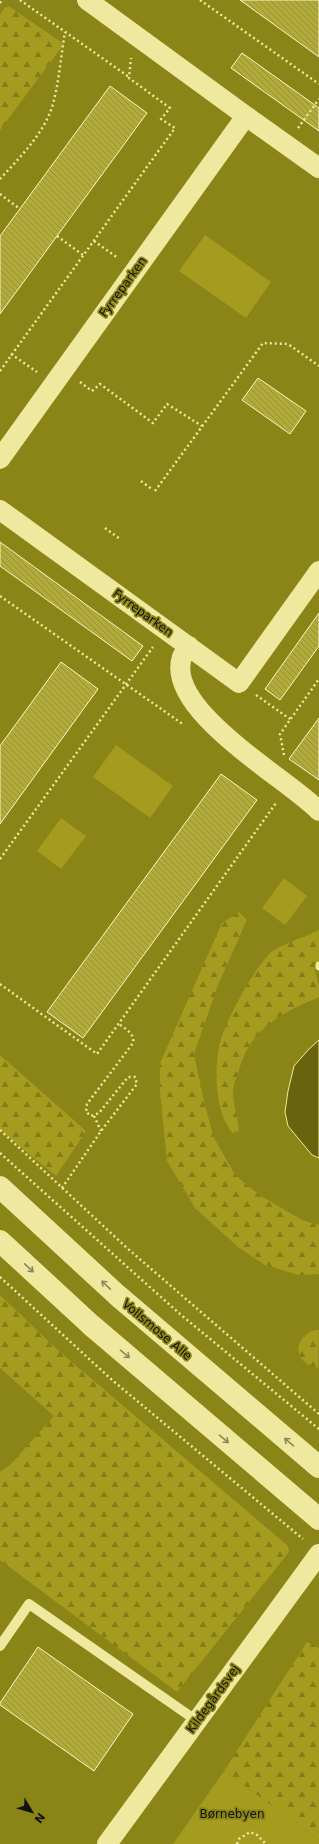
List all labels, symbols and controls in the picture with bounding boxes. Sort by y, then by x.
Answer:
street label: Fyrreparken [96,254,150,320]
street label: Fyrreparken [110,586,176,640]
one-way arrow [23,1263,34,1272]
one-way arrow [100,1280,111,1289]
street label: Vollsmose Alle [119,1297,195,1363]
one-way arrow [120,1350,131,1359]
one-way arrow [219,1434,230,1443]
one-way arrow [285,1438,295,1447]
street label: Kildegårdsvej [184,1662,242,1736]
north arrow [12,1792,52,1832]
park label: Børnebyen [200,1807,265,1821]
text: N [32,1810,47,1825]

